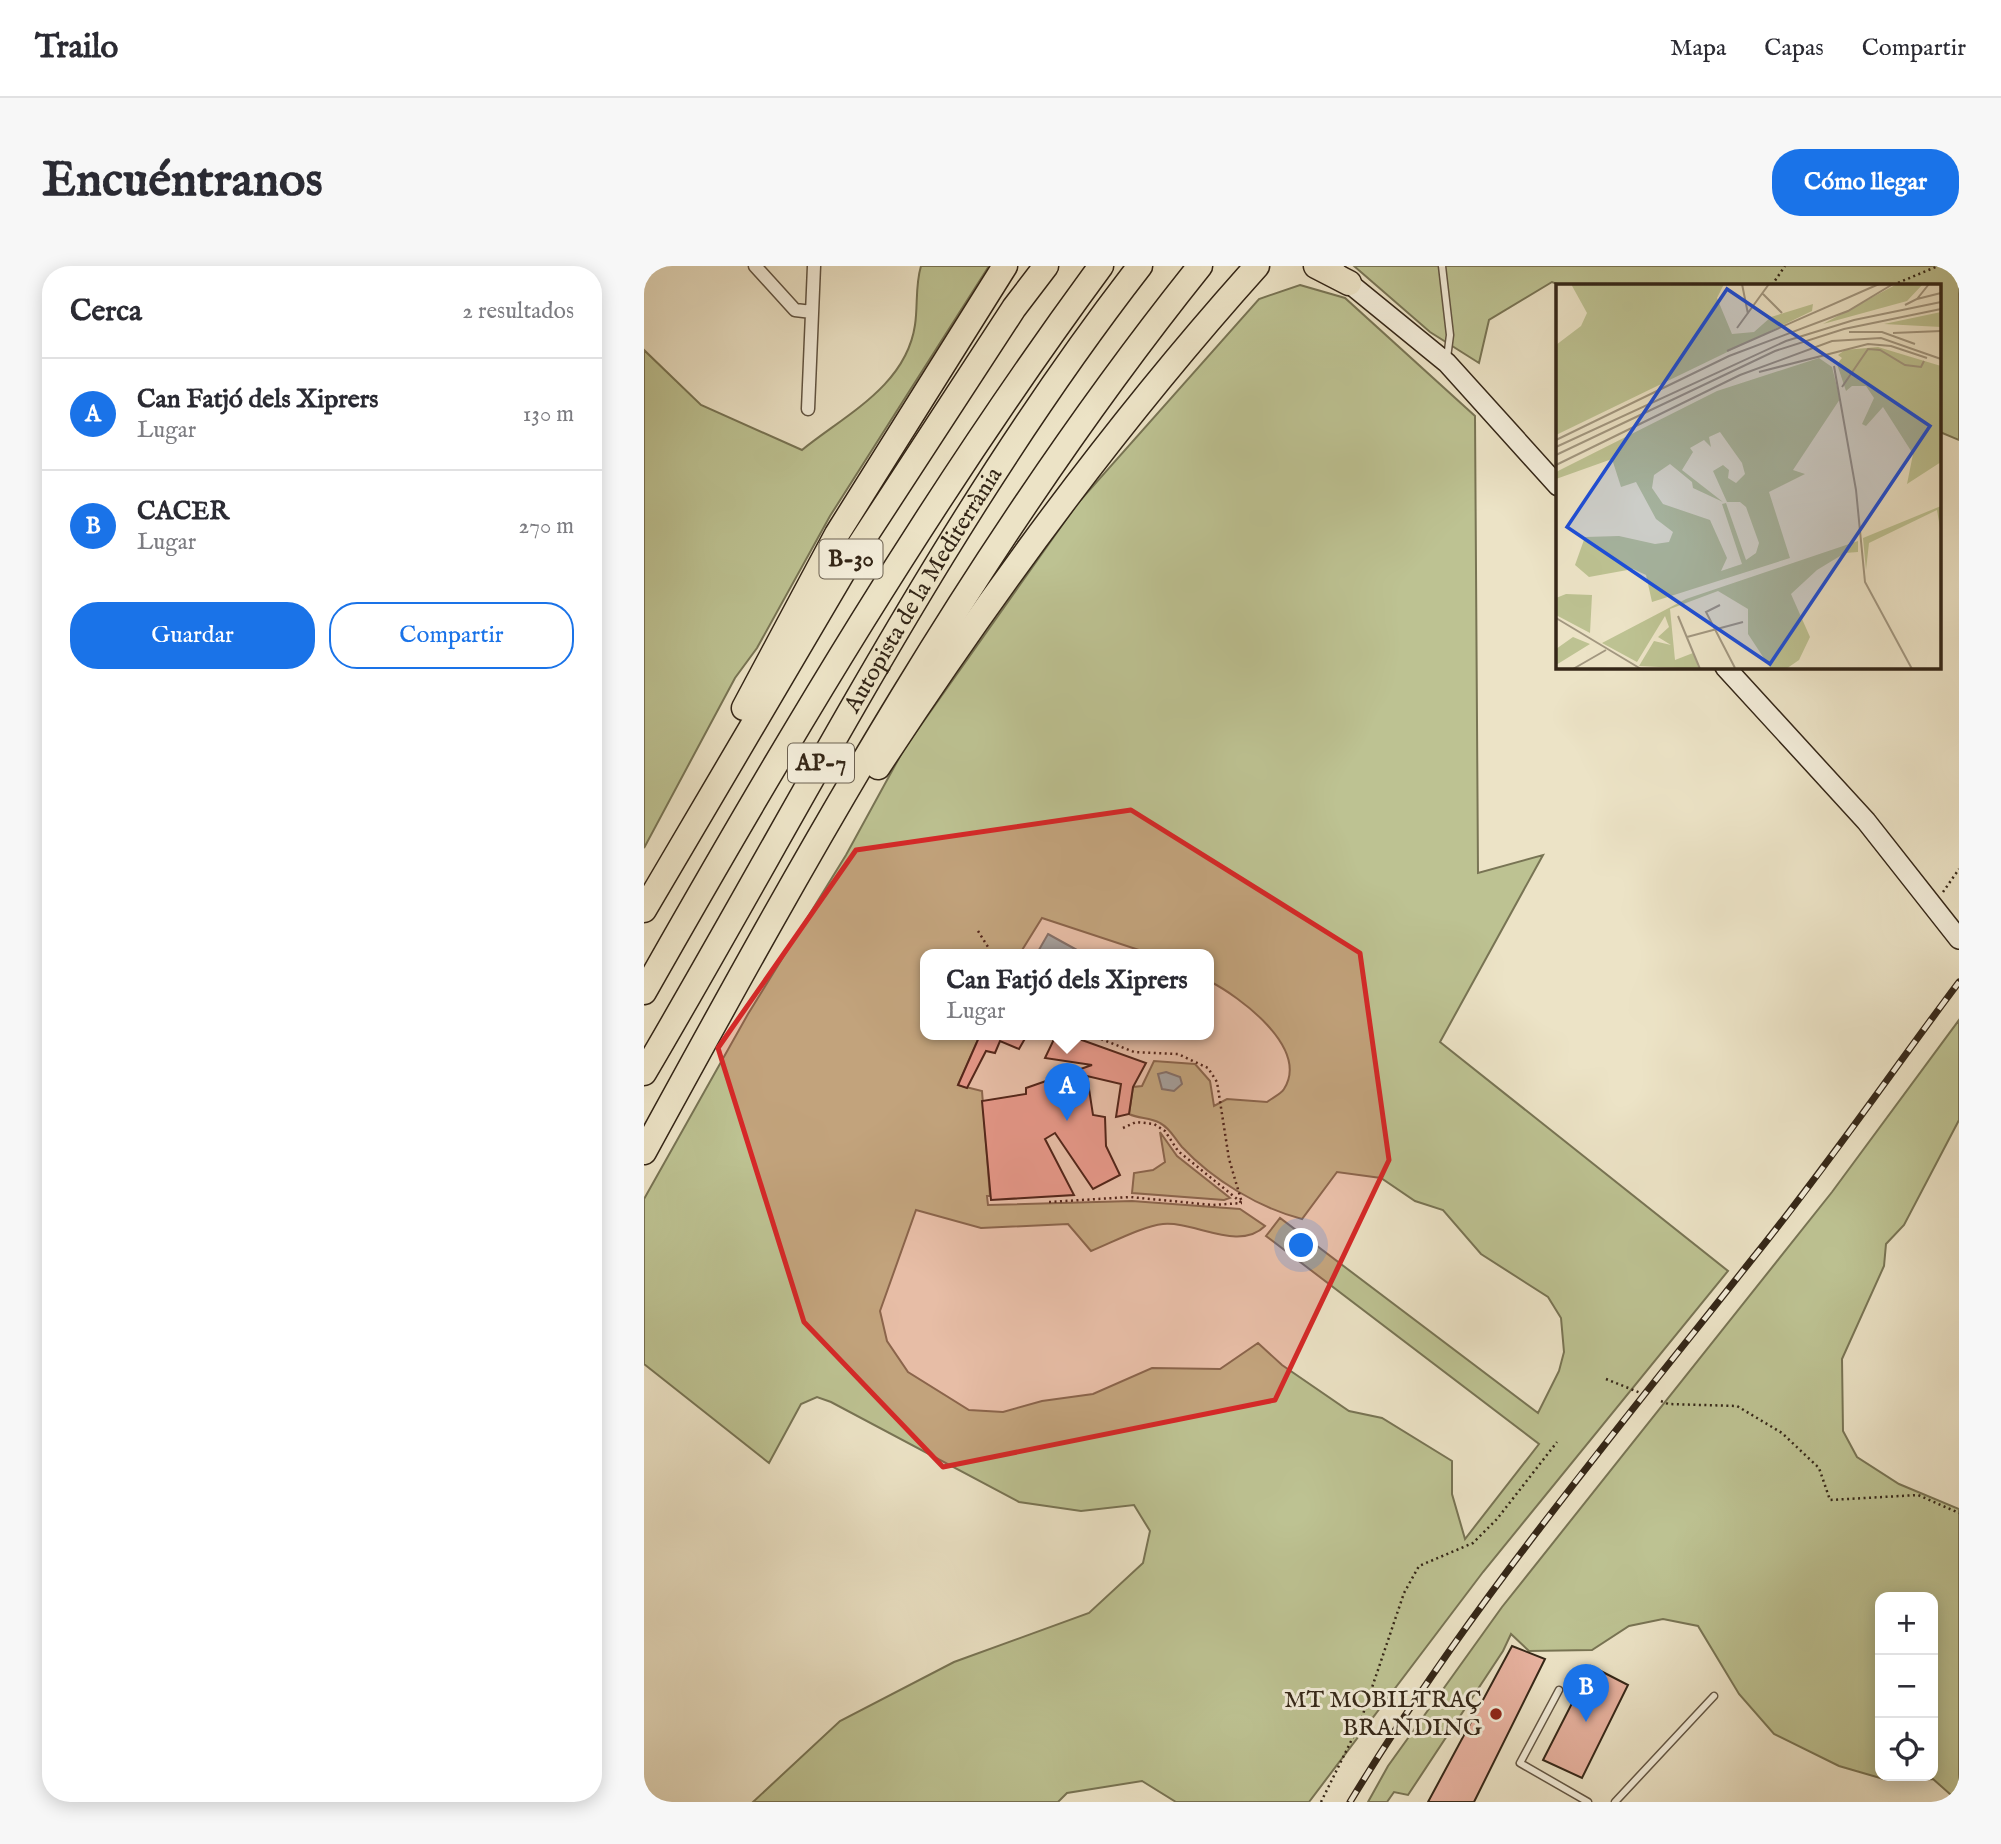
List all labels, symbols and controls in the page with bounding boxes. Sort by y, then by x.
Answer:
text: Trailo [35,27,118,69]
text: Mapa [1670,33,1726,64]
text: Capas [1764,33,1824,64]
text: Compartir [1862,33,1966,64]
button: Cómo llegar [1772,149,1959,216]
text: Encuéntranos [42,151,323,213]
inset map [1556,284,1941,668]
text: Cerca [70,293,142,331]
text: 2 resultados [462,297,574,326]
text: Can Fatjó dels Xiprers [137,383,378,416]
text: A [85,400,101,429]
text: 130 m [523,400,574,429]
text: Lugar [137,416,196,445]
street label: Autopista de la Mediterrània [837,461,1010,719]
text: CACER [137,495,229,528]
text: B [85,512,101,541]
text: 270 m [519,512,574,541]
text: Lugar [137,528,196,557]
road number: B-30 [820,540,882,578]
button: Guardar [70,602,315,669]
button: Compartir [329,602,574,669]
road number: AP-7 [788,743,854,782]
popup [920,949,1214,1040]
text: Can Fatjó dels Xiprers [946,964,1188,997]
text: Lugar [946,997,1005,1026]
pin: A [1044,1063,1090,1121]
your location [1284,1228,1318,1262]
map controls [1875,1592,1938,1781]
button: + [1875,1592,1938,1655]
button: − [1875,1655,1938,1718]
pin: B [1563,1664,1609,1722]
place label: MT MOBILTRAÇ BRANDING [1284,1685,1482,1744]
marker: MT MOBILTRAÇ BRANDING [1488,1706,1504,1722]
button: locate [1875,1718,1938,1781]

